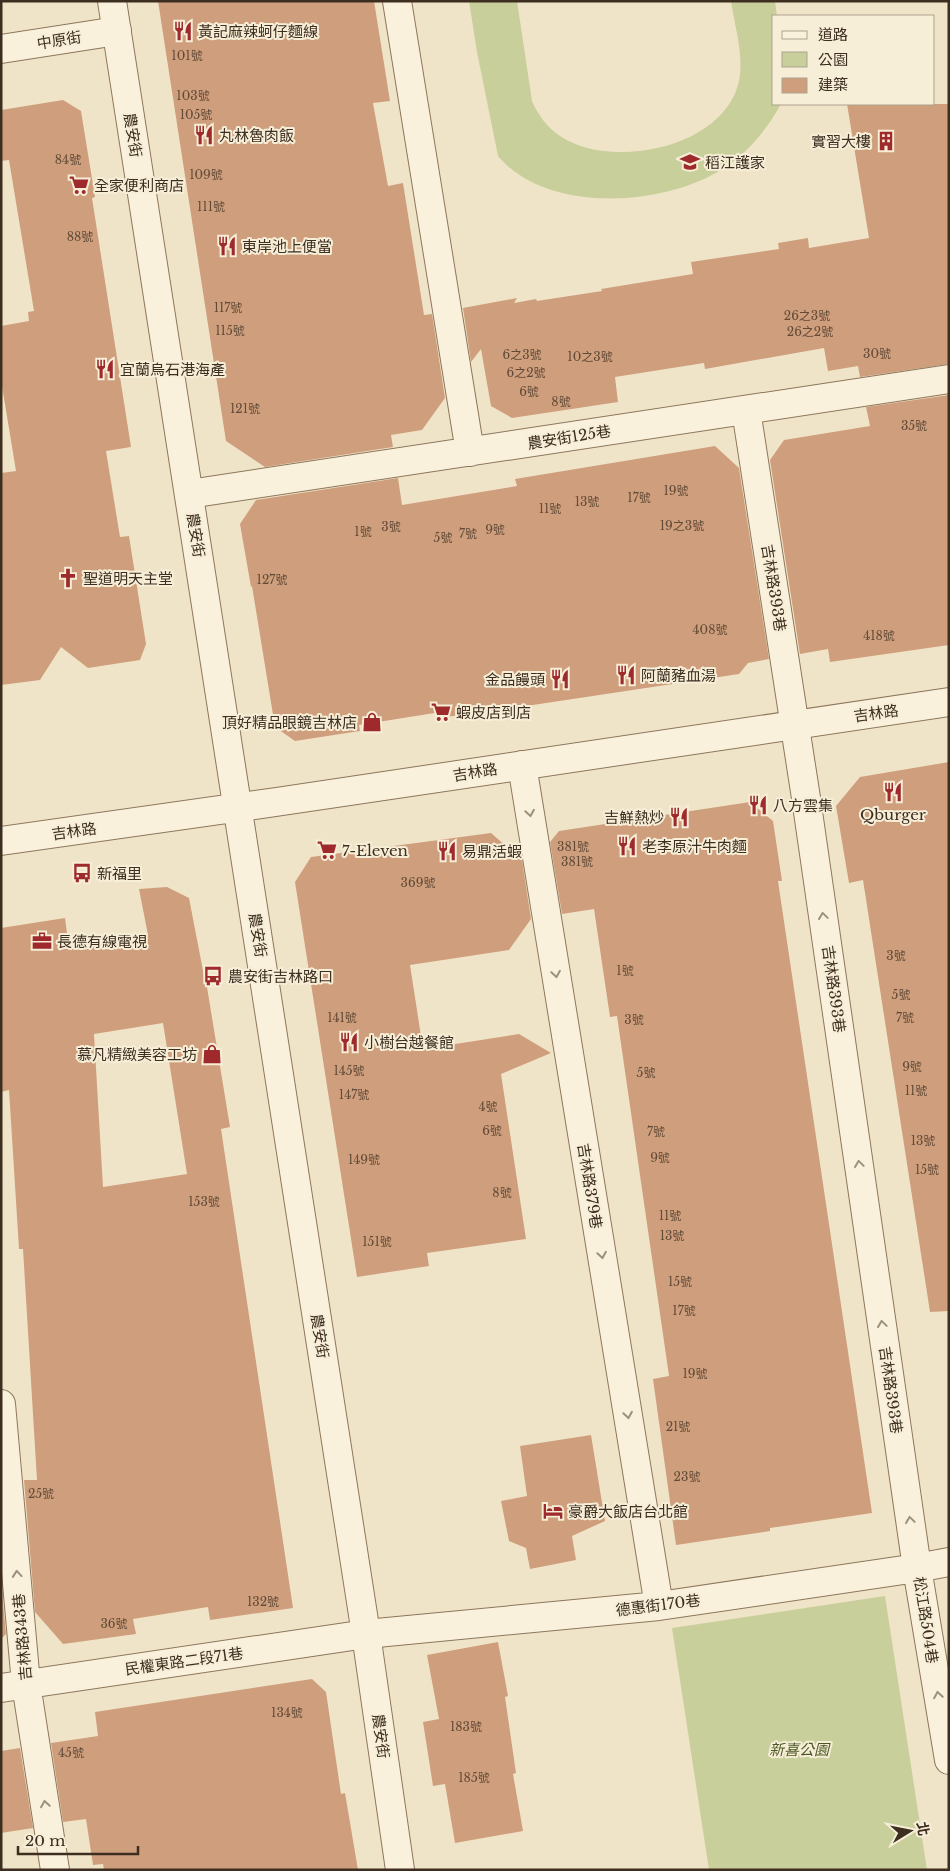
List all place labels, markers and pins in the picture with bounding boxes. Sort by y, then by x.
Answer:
restaurant icon: 黃記麻辣蚵仔麵線 [172,20,194,42]
place label: 黃記麻辣蚵仔麵線 [198,22,318,41]
restaurant icon: 丸林魯肉飯 [193,124,215,146]
place label: 丸林魯肉飯 [219,126,294,145]
building icon: 實習大樓 [875,130,897,152]
place label: 實習大樓 [811,132,871,151]
school or university icon: 稻江護家 [679,151,701,173]
place label: 稻江護家 [705,153,765,172]
supermarket icon: 全家便利商店 [68,174,90,196]
place label: 全家便利商店 [94,176,184,195]
restaurant icon: 東岸池上便當 [216,235,238,257]
place label: 東岸池上便當 [242,237,332,256]
restaurant icon: 宜蘭烏石港海產 [94,358,116,380]
place label: 宜蘭烏石港海產 [120,360,225,379]
church icon: 聖道明天主堂 [57,567,79,589]
place label: 聖道明天主堂 [83,569,173,588]
restaurant icon: 阿蘭豬血湯 [615,664,637,686]
place label: 阿蘭豬血湯 [641,666,716,685]
restaurant icon: 金品饅頭 [549,668,571,690]
place label: 金品饅頭 [485,670,545,689]
supermarket icon: 蝦皮店到店 [430,701,452,723]
place label: 蝦皮店到店 [456,703,531,722]
shop icon: 頂好精品眼鏡吉林店 [361,711,383,733]
place label: 頂好精品眼鏡吉林店 [222,713,357,732]
restaurant icon: Qburger [882,781,904,803]
restaurant icon: 八方雲集 [747,794,769,816]
place label: 八方雲集 [773,796,833,815]
place label: Qburger [860,805,927,824]
restaurant icon: 吉鮮熱炒 [668,806,690,828]
place label: 吉鮮熱炒 [604,808,664,827]
restaurant icon: 老李原汁牛肉麵 [616,835,638,857]
place label: 老李原汁牛肉麵 [642,837,747,856]
supermarket icon: 7-Eleven [316,839,338,861]
restaurant icon: 易鼎活蝦 [436,840,458,862]
place label: 7-Eleven [342,841,408,860]
place label: 易鼎活蝦 [462,842,522,861]
bus stop icon: 新福里 [71,862,93,884]
place label: 新福里 [97,864,142,883]
office icon: 長德有線電視 [31,930,53,952]
place label: 長德有線電視 [57,932,147,951]
bus stop icon: 農安街吉林路口 [202,965,224,987]
place label: 農安街吉林路口 [228,967,333,986]
restaurant icon: 小樹台越餐館 [338,1031,360,1053]
place label: 小樹台越餐館 [364,1033,454,1052]
shop icon: 慕凡精緻美容工坊 [201,1043,223,1065]
place label: 慕凡精緻美容工坊 [77,1045,197,1064]
hotel icon: 豪爵大飯店台北館 [542,1500,564,1522]
place label: 豪爵大飯店台北館 [568,1502,688,1521]

